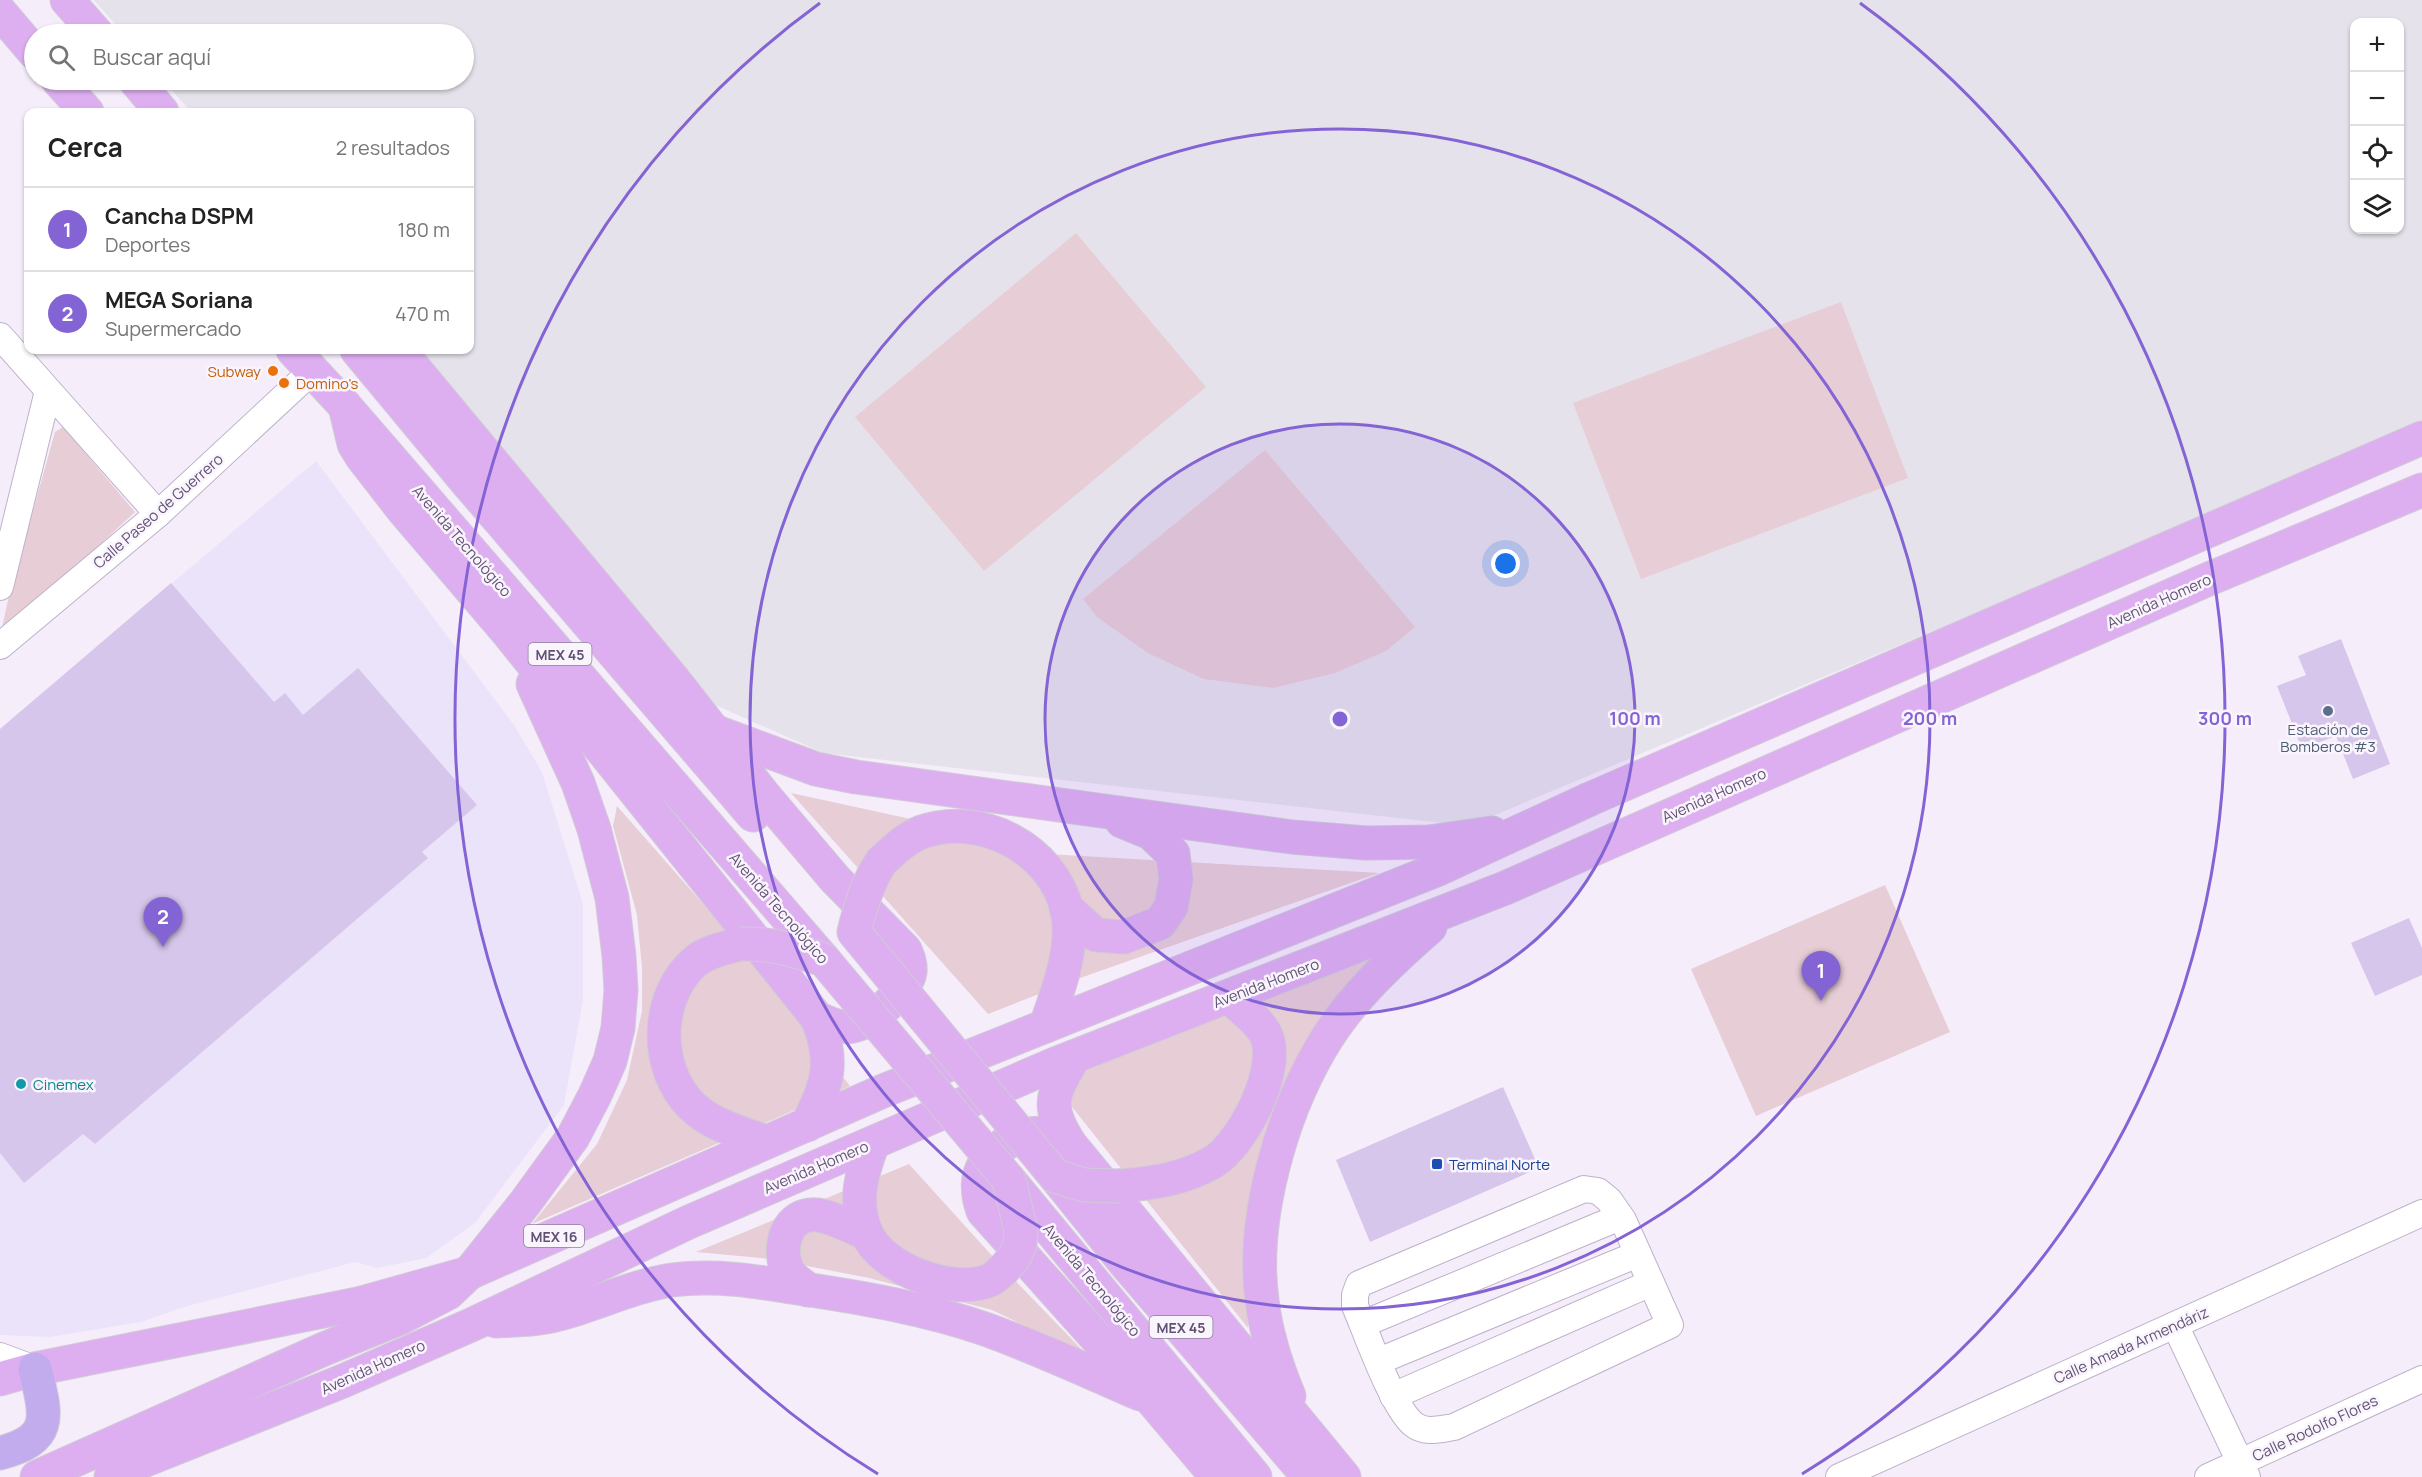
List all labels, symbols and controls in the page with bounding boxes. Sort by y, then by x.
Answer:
map controls [2350,18,2404,234]
button: + [2350,18,2404,72]
search box [24,24,474,90]
icon: search [45,41,78,74]
text: Buscar aquí [93,42,211,72]
button: − [2350,72,2404,126]
button: locate [2350,126,2404,180]
text: Cerca [48,129,123,165]
text: 2 resultados [336,134,450,161]
button: layers [2350,180,2404,234]
text: Cancha DSPM [105,201,254,231]
text: 1 [63,216,72,243]
text: 180 m [397,216,450,243]
text: Deportes [105,231,191,258]
text: MEGA Soriana [105,285,253,315]
text: 2 [62,300,73,327]
text: 470 m [395,300,450,327]
text: Supermercado [105,315,241,342]
place label: Subway [207,361,261,382]
marker: Subway [266,364,280,378]
place label: Domino's [296,373,358,394]
marker: Domino's [277,376,291,390]
street label: Calle Paseo de Guerrero [89,449,228,573]
street label: Avenida Tecnológico [408,481,516,601]
your location [1491,549,1520,578]
street label: Avenida Homero [2104,569,2215,633]
road number: MEX 45 [528,643,592,665]
marker: Estación de Bomberos #3 [2321,704,2335,718]
text: 100 m [1609,706,1661,730]
text: 200 m [1903,706,1957,730]
text: 300 m [2198,706,2252,730]
centre of rings [1330,709,1350,729]
place label: Estación de Bomberos #3 [2280,719,2376,757]
street label: Avenida Homero [1659,763,1770,827]
street label: Avenida Tecnológico [725,848,833,968]
pin: 2 [144,898,182,947]
pin: 1 [1802,952,1840,1001]
street label: Avenida Homero [1210,953,1322,1013]
place label: Cinemex [33,1074,94,1095]
marker: Cinemex [14,1077,28,1091]
street label: Avenida Homero [760,1135,872,1199]
place label: Terminal Norte [1449,1154,1550,1175]
marker: Terminal Norte [1430,1157,1444,1171]
street label: Avenida Tecnológico [1038,1219,1146,1341]
road number: MEX 16 [524,1225,584,1247]
street label: Calle Amada Armendáriz [2050,1301,2212,1389]
road number: MEX 45 [1150,1316,1212,1338]
street label: Avenida Homero [318,1335,429,1399]
street label: Calle Rodolfo Flores [2249,1390,2381,1466]

